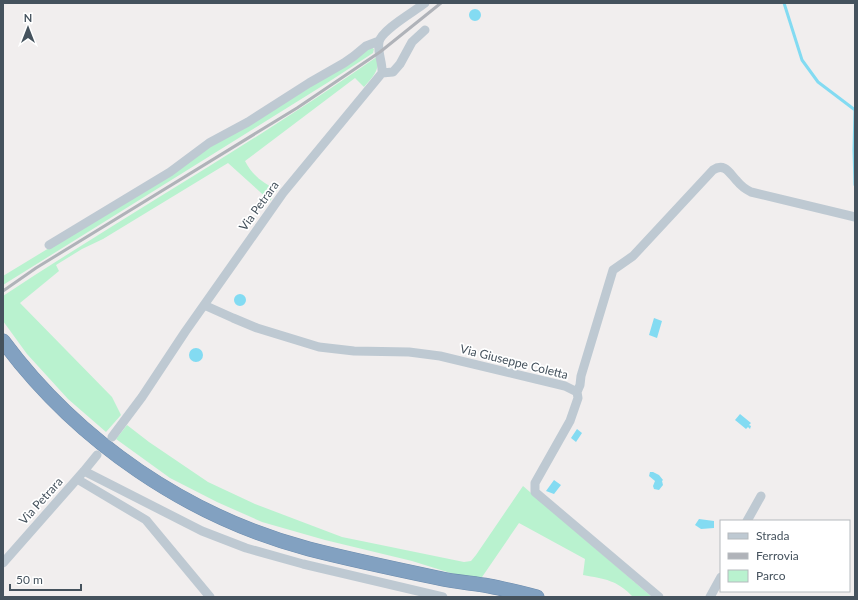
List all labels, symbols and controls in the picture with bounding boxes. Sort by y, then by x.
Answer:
north arrow [8,8,48,48]
text: N [24,11,32,24]
street label: Via Petrara [235,178,282,234]
street label: Via Giuseppe Coletta [459,341,570,382]
street label: Via Petrara [16,474,66,527]
legend [720,520,850,592]
text: Strada [756,528,789,543]
text: Ferrovia [756,548,799,563]
scale bar [10,566,81,592]
text: Parco [756,568,786,583]
text: 50 m [16,572,43,587]

